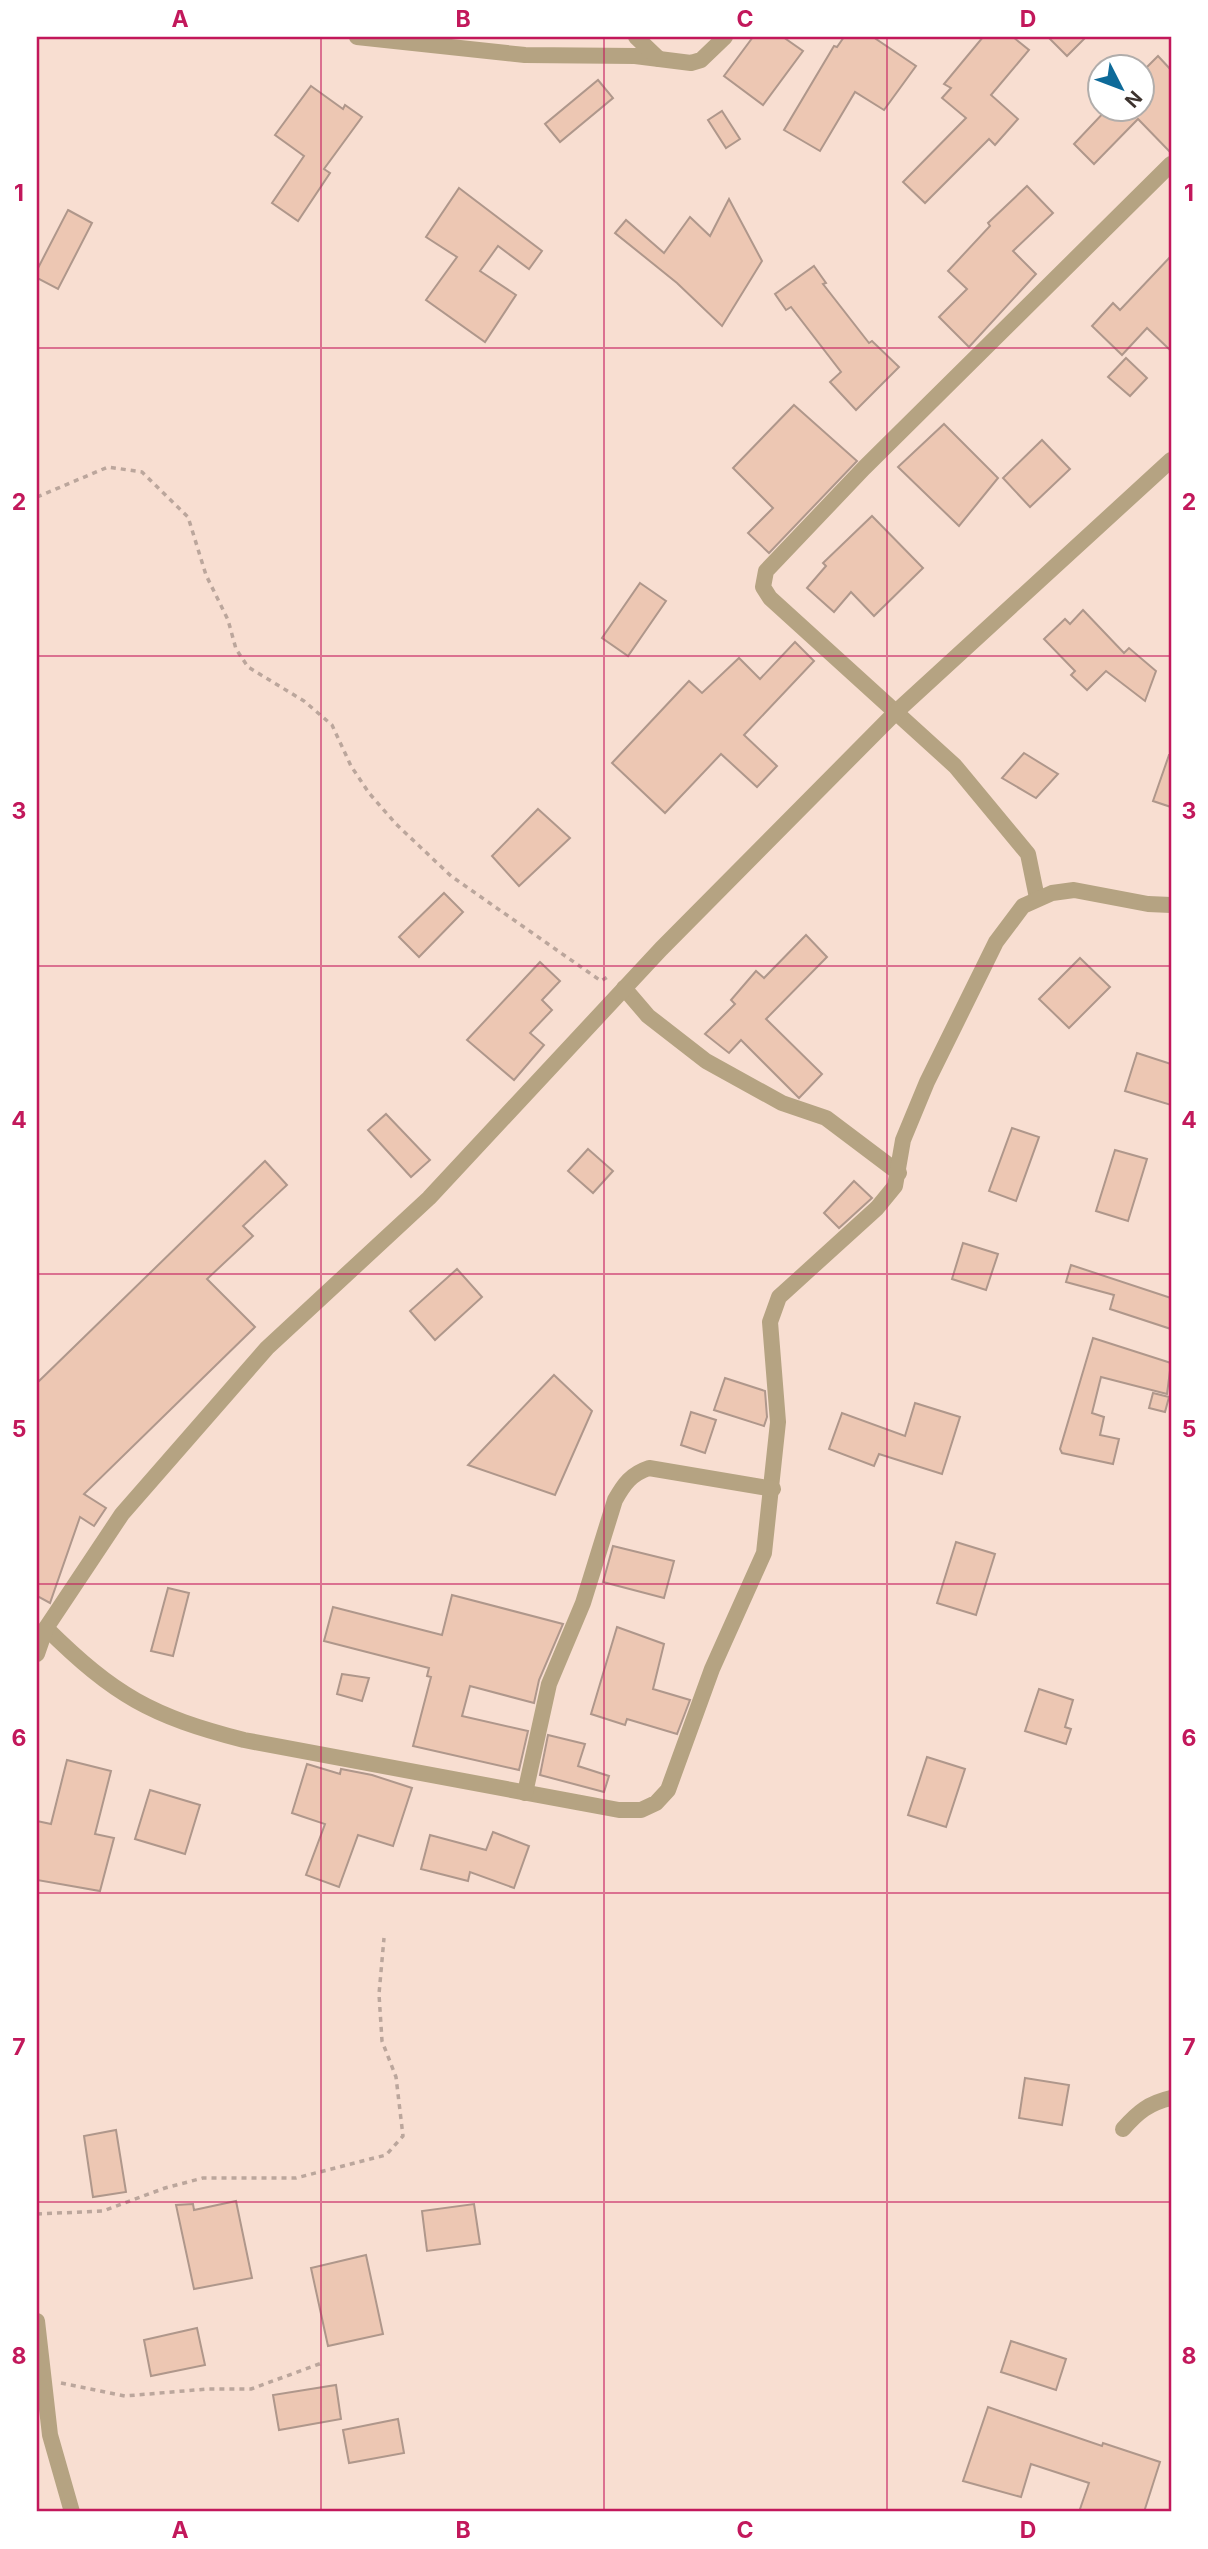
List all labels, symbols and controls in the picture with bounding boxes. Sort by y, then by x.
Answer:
text: A [171,5,189,33]
text: B [455,5,471,33]
text: C [736,5,754,33]
text: D [1020,5,1036,33]
north arrow [1086,52,1156,122]
text: N [1120,86,1147,112]
text: 1 [14,179,24,207]
text: 1 [1184,179,1194,207]
text: 2 [12,488,26,516]
text: 2 [1182,488,1196,516]
text: 3 [12,797,26,825]
text: 3 [1182,797,1196,825]
text: 4 [11,1106,27,1134]
text: 4 [1181,1106,1197,1134]
text: 5 [12,1415,26,1443]
text: 5 [1182,1415,1196,1443]
text: 6 [12,1724,26,1752]
text: 6 [1182,1724,1196,1752]
text: 7 [12,2033,26,2061]
text: 7 [1182,2033,1196,2061]
text: 8 [12,2342,26,2370]
text: 8 [1182,2342,1196,2370]
text: A [171,2516,189,2544]
text: B [455,2516,471,2544]
text: C [736,2516,754,2544]
text: D [1020,2516,1036,2544]

